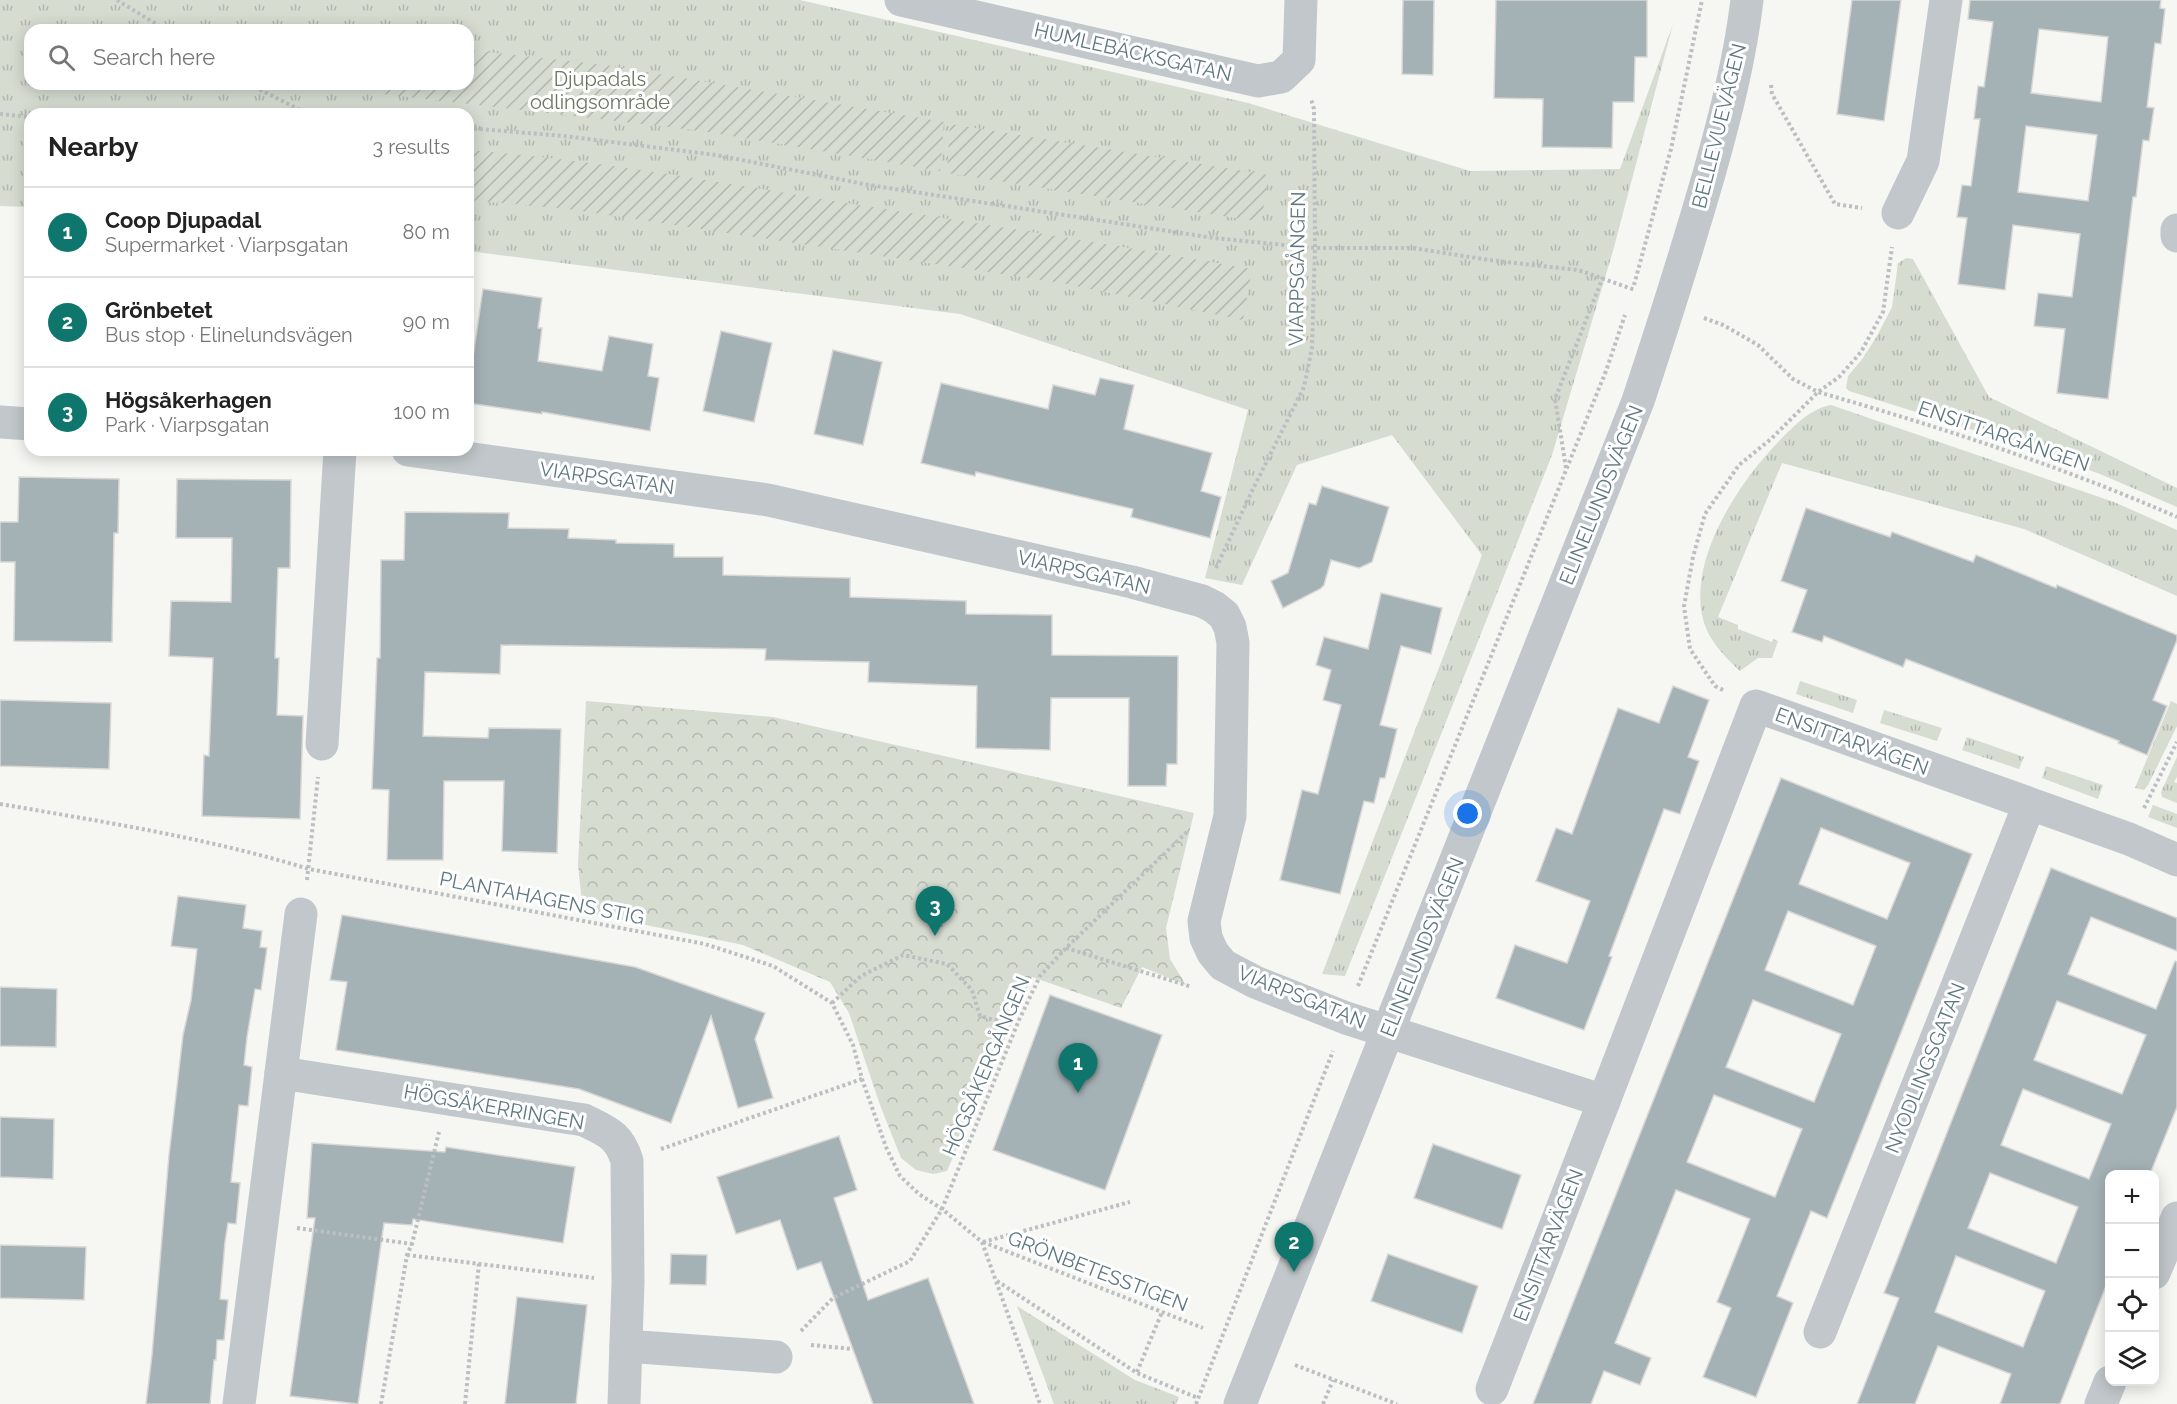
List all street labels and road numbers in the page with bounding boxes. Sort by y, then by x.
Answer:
street label: HUMLEBÄCKSGATAN [1032,18,1234,86]
street label: BELLEVUEVÄGEN [1687,41,1751,211]
street label: VIARPSGÅNGEN [1283,191,1310,347]
street label: ENSITTARGÅNGEN [1915,394,2093,477]
street label: ELINELUNDSVÄGEN [1554,402,1648,588]
street label: VIARPSGATAN [538,457,676,499]
street label: VIARPSGATAN [1015,545,1153,599]
street label: ENSITTARVÄGEN [1772,702,1932,780]
street label: ELINELUNDSVÄGEN [1375,854,1469,1040]
street label: PLANTAHAGENS STIG [438,866,646,930]
street label: VIARPSGATAN [1234,960,1370,1034]
street label: HÖGSÅKERGÅNGEN [936,972,1035,1159]
street label: NYODLINGSGATAN [1880,979,1970,1157]
street label: HÖGSÅKERRINGEN [402,1078,586,1135]
street label: ENSITTARVÄGEN [1508,1165,1588,1325]
street label: GRÖNBETESSTIGEN [1005,1226,1191,1316]

